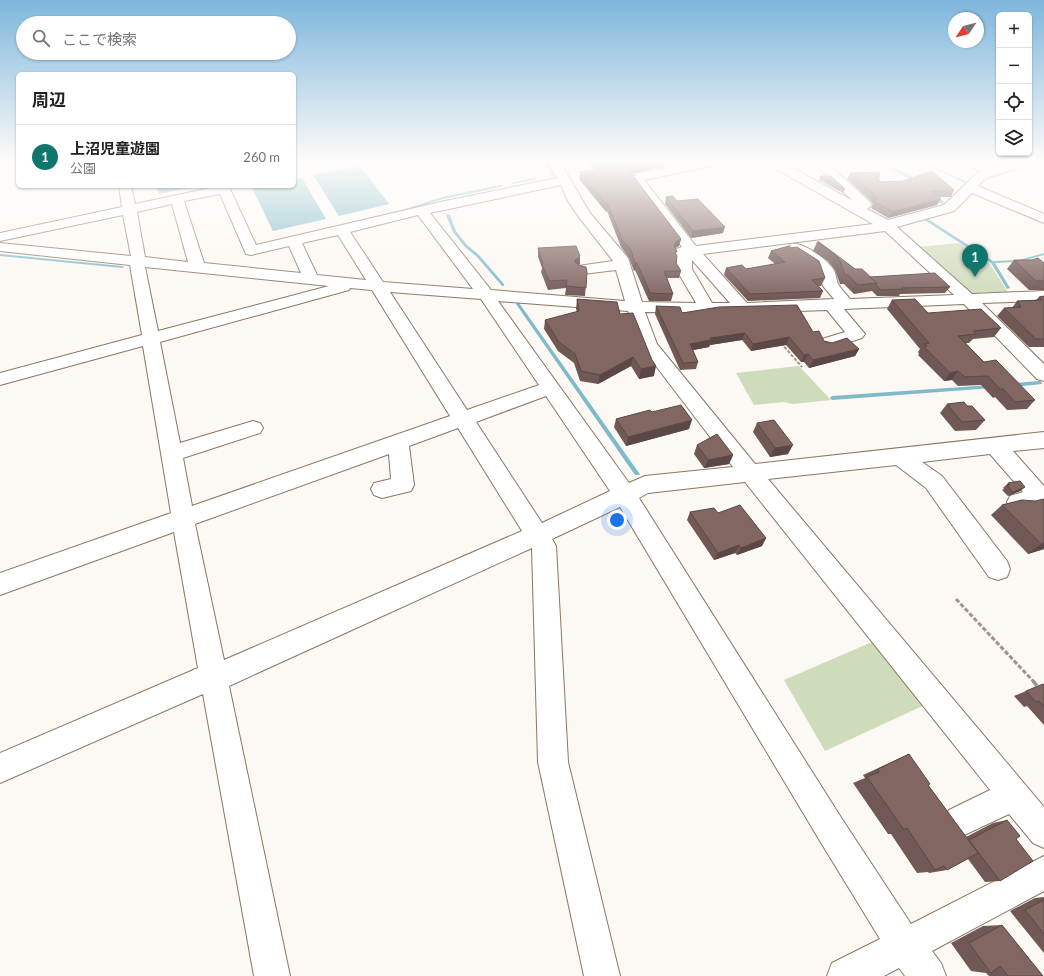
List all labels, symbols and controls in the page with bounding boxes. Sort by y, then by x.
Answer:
north arrow [948,12,984,48]
map controls [996,12,1032,156]
button: + [996,12,1032,48]
search box [16,16,296,60]
icon: search [30,27,52,49]
text: ここで検索 [62,30,137,48]
button: − [996,48,1032,84]
button: locate [996,84,1032,120]
text: 周辺 [32,89,66,110]
button: layers [996,120,1032,156]
text: 上沼児童遊園 [70,139,160,157]
text: 1 [41,149,49,165]
text: 260 m [243,149,280,165]
text: 公園 [70,160,96,176]
pin: 1 [962,244,988,277]
your location [607,510,627,530]

